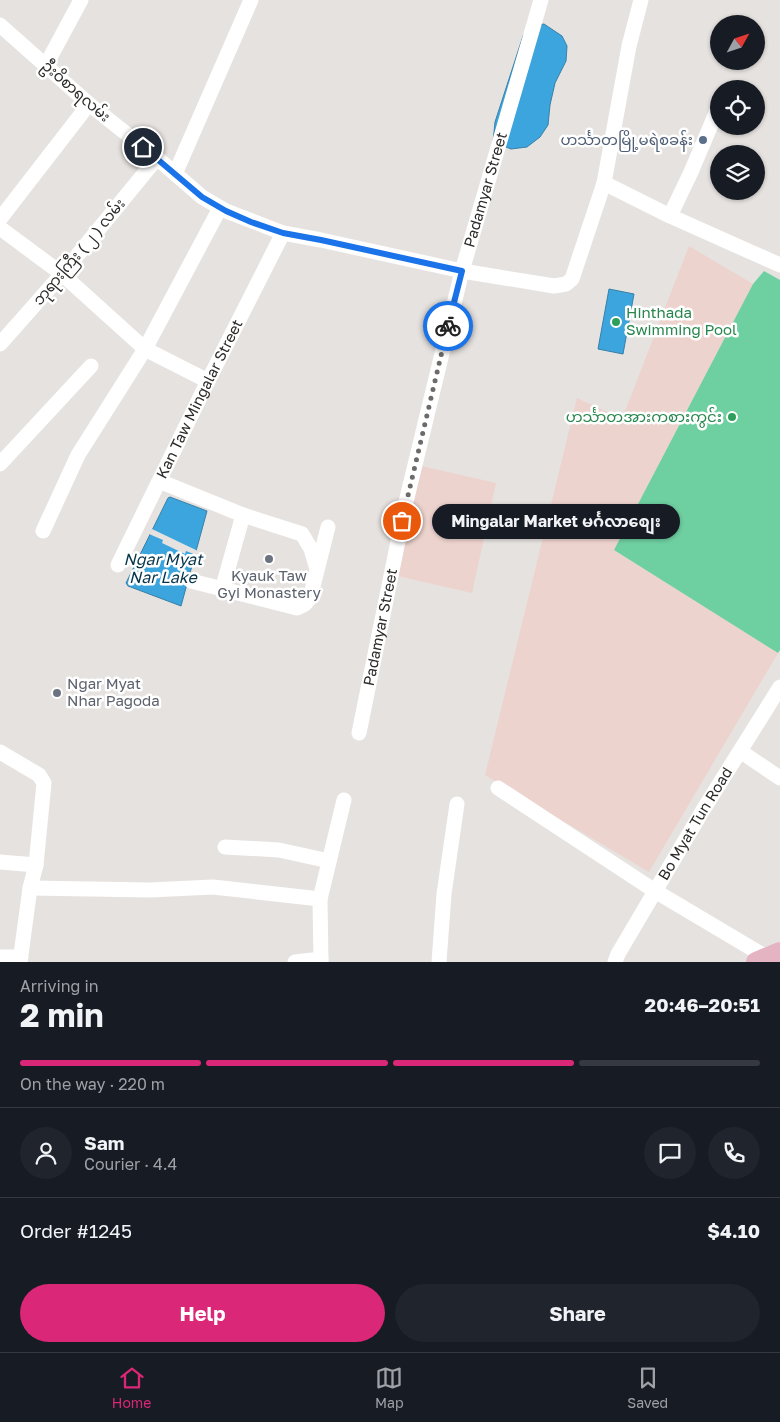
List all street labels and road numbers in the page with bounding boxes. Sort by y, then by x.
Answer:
street label: ဦးဝိစာရလမ်း [36,56,115,128]
street label: Padamyar Street [459,130,510,249]
street label: ဘုရားကြီး ( ၂ ) လမ်း [28,194,131,311]
street label: Kan Taw Mingalar Street [152,316,246,481]
street label: Padamyar Street [359,567,400,687]
street label: Bo Myat Tun Road [654,764,736,883]

